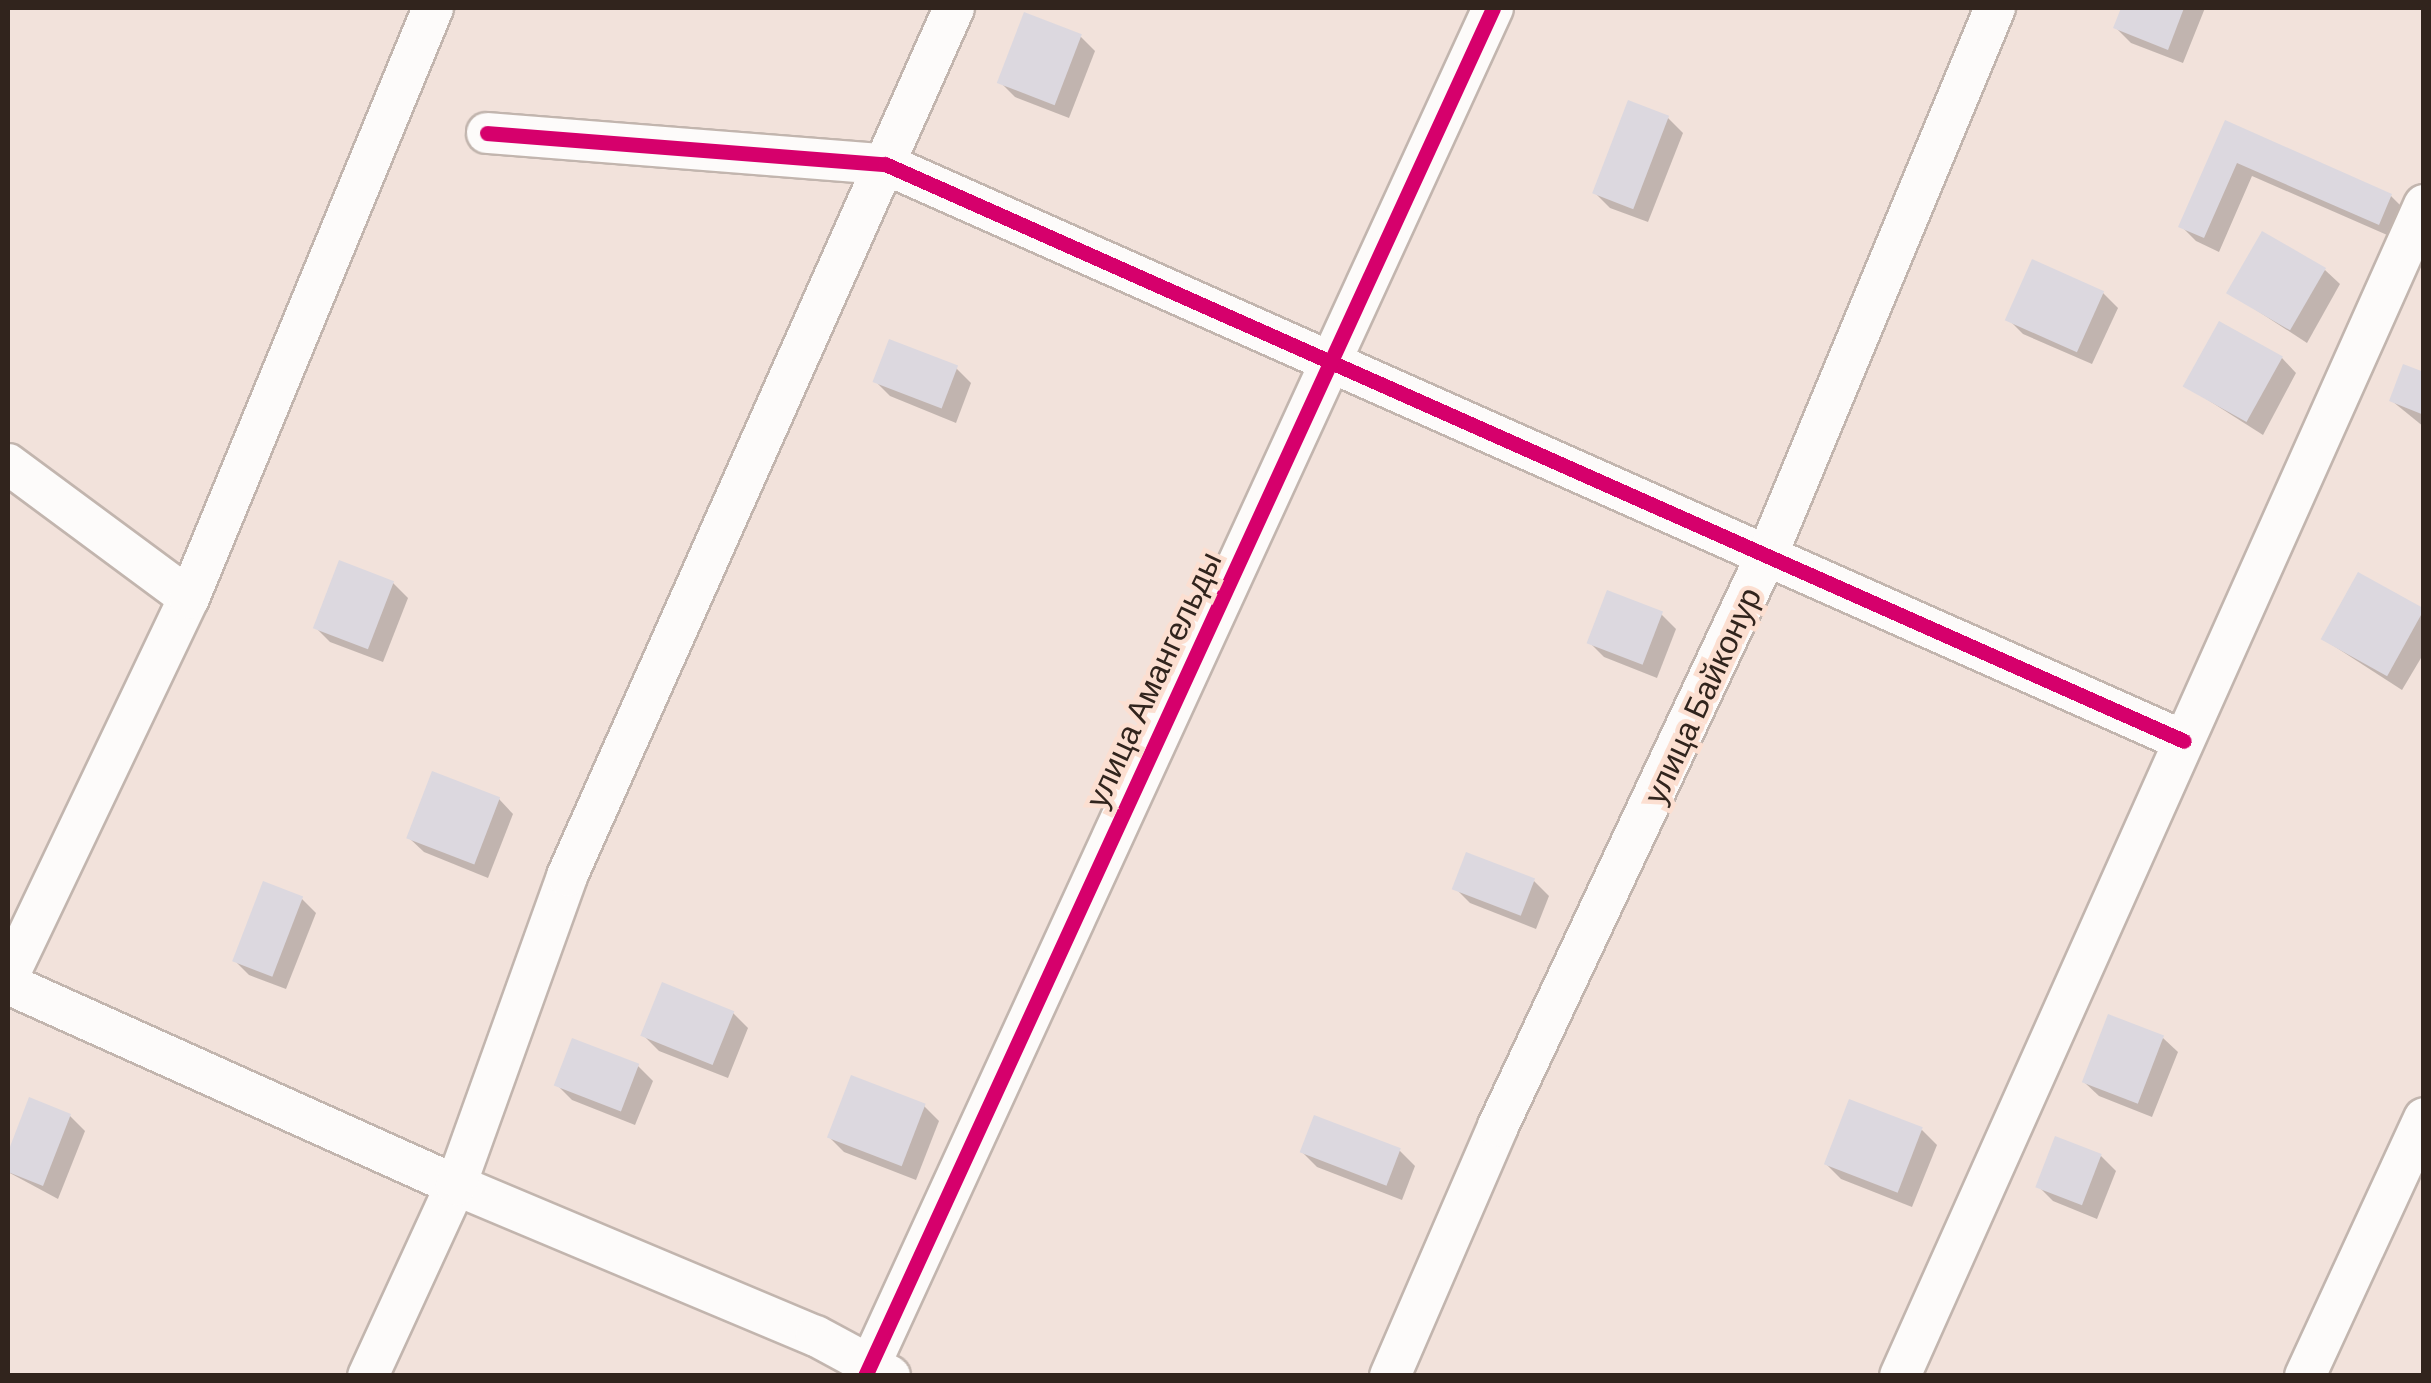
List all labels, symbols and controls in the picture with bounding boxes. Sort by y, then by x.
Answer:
street label: улица Амангельды [1076,545,1228,813]
street label: улица Байконур [1634,581,1768,809]

